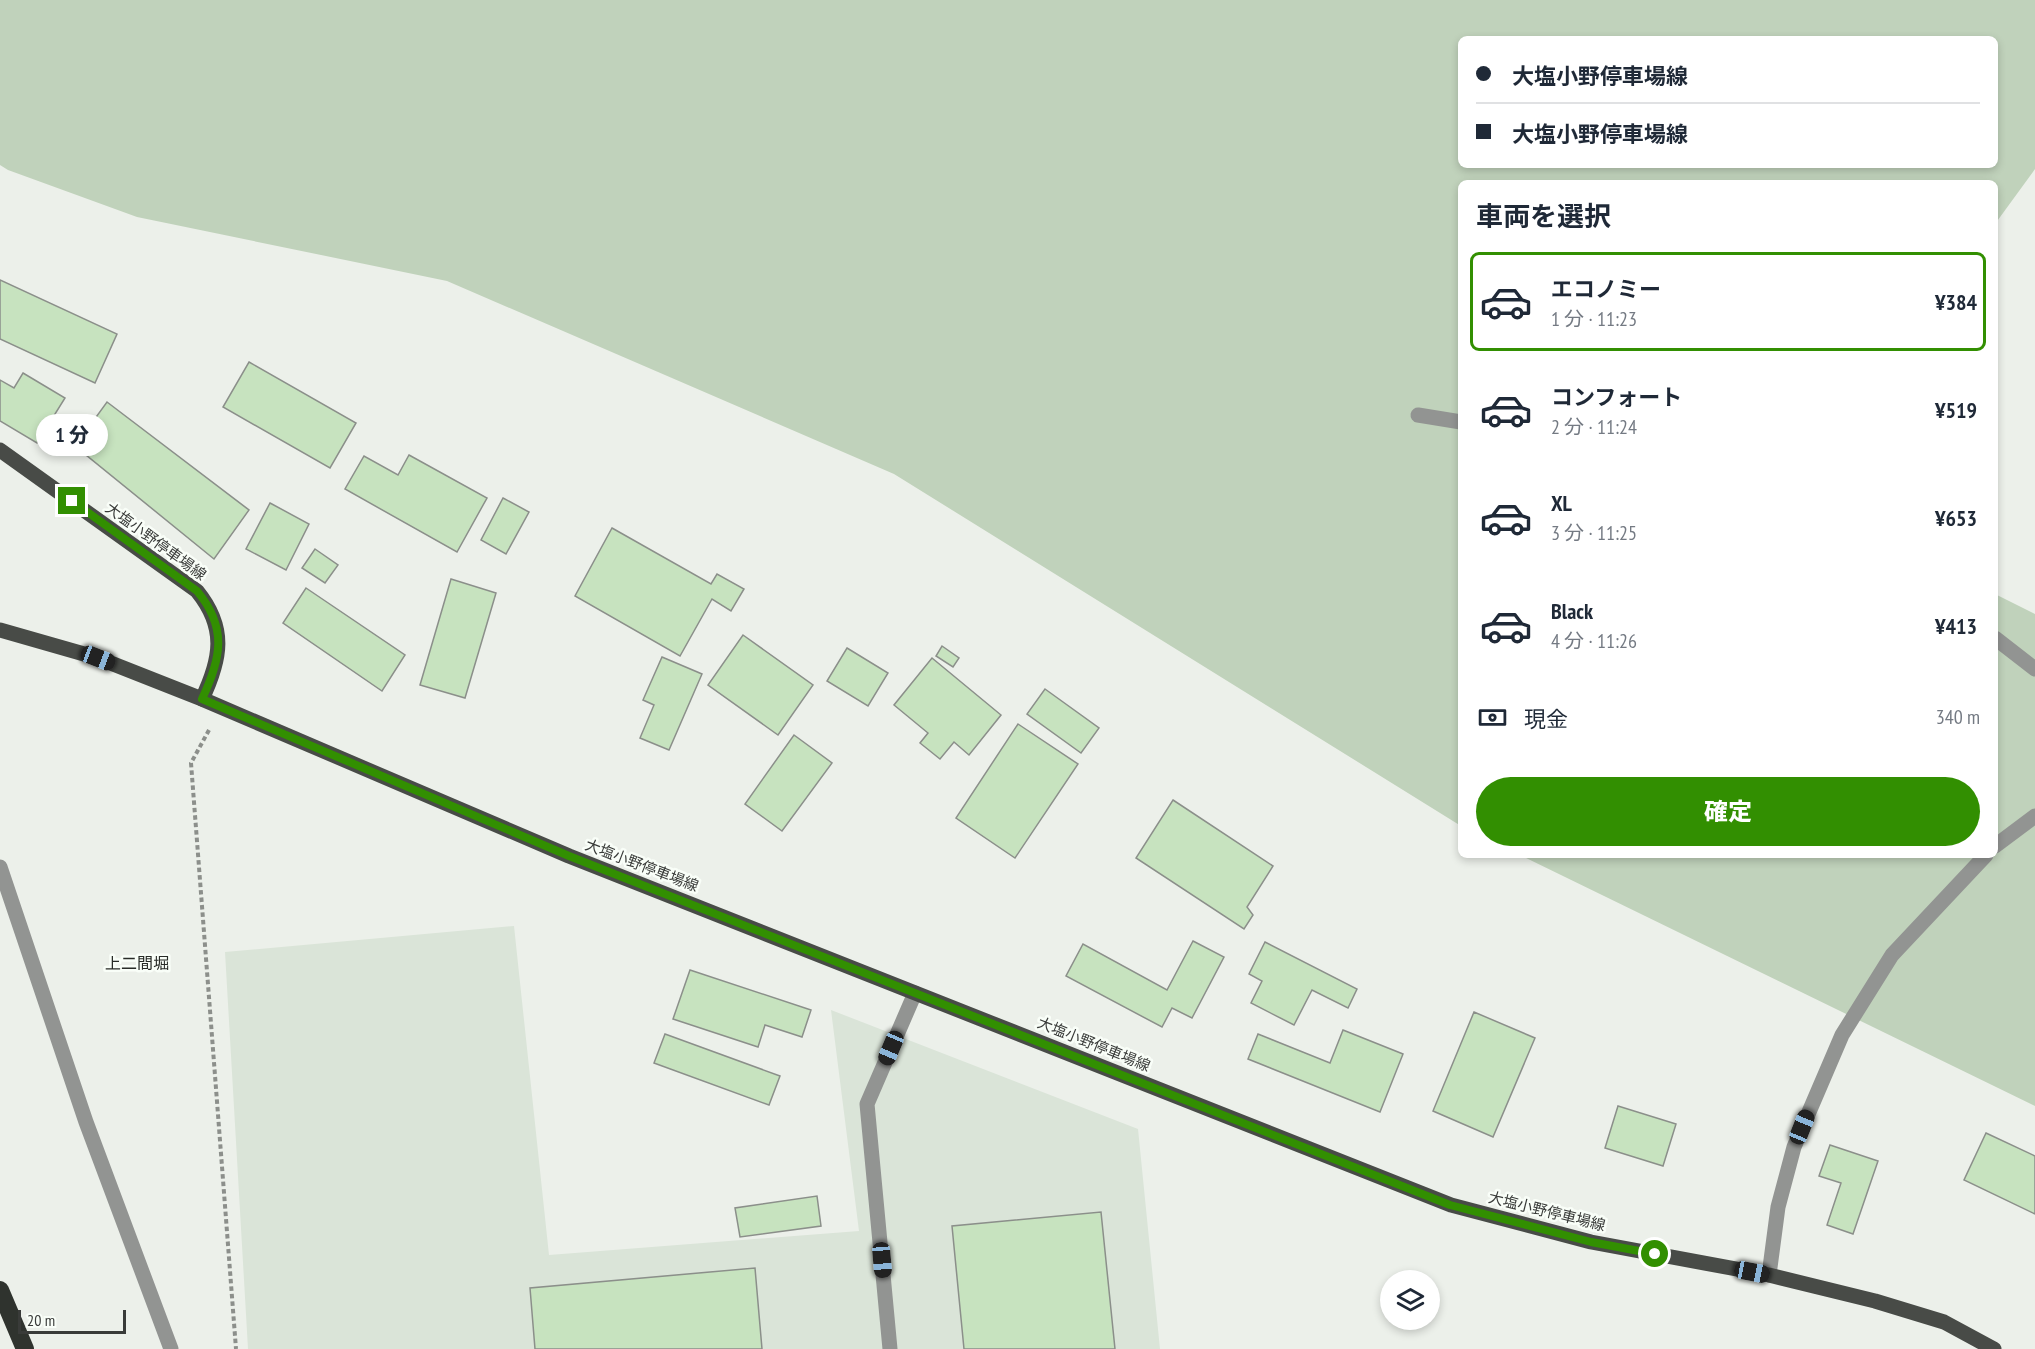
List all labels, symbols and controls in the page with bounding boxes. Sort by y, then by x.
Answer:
text: 大塩小野停車場線 [1512,62,1688,90]
text: 大塩小野停車場線 [1512,120,1688,148]
text: 車両を選択 [1476,199,1611,233]
icon: car [1479,275,1533,329]
text: エコノミー [1551,275,1661,303]
text: ¥384 [1935,288,1977,316]
text: 1 分 · 11:23 [1551,306,1637,332]
icon: car [1479,383,1533,437]
text: コンフォート [1551,383,1682,411]
text: ¥519 [1935,396,1977,424]
callout: 1 分 [36,414,108,456]
text: 2 分 · 11:24 [1551,414,1637,440]
text: 1 分 [55,422,89,448]
route end [58,487,85,514]
text: XL [1551,489,1572,517]
icon: car [1479,491,1533,545]
street label: 大塩小野停車場線 [102,498,210,584]
text: ¥653 [1935,504,1977,532]
text: 3 分 · 11:25 [1551,520,1637,546]
text: Black [1551,597,1593,625]
icon: car [1479,599,1533,653]
text: ¥413 [1935,612,1977,640]
text: 4 分 · 11:26 [1551,628,1637,654]
car [78,643,118,673]
icon: cash [1476,701,1509,734]
text: 340 m [1936,704,1980,730]
text: 現金 [1524,705,1568,733]
button: 確定 [1476,777,1980,846]
street label: 大塩小野停車場線 [583,835,701,895]
district label: 上二間堀 [105,953,169,973]
street label: 大塩小野停車場線 [1035,1013,1153,1075]
car [876,1028,906,1068]
car [1787,1107,1817,1147]
street label: 大塩小野停車場線 [1486,1187,1608,1235]
route start [1641,1240,1668,1267]
car [871,1241,893,1279]
car [1733,1260,1771,1284]
map controls [1380,1270,1440,1330]
button: layers [1380,1270,1440,1330]
scale bar [18,1307,126,1334]
text: 20 m [27,1310,55,1330]

